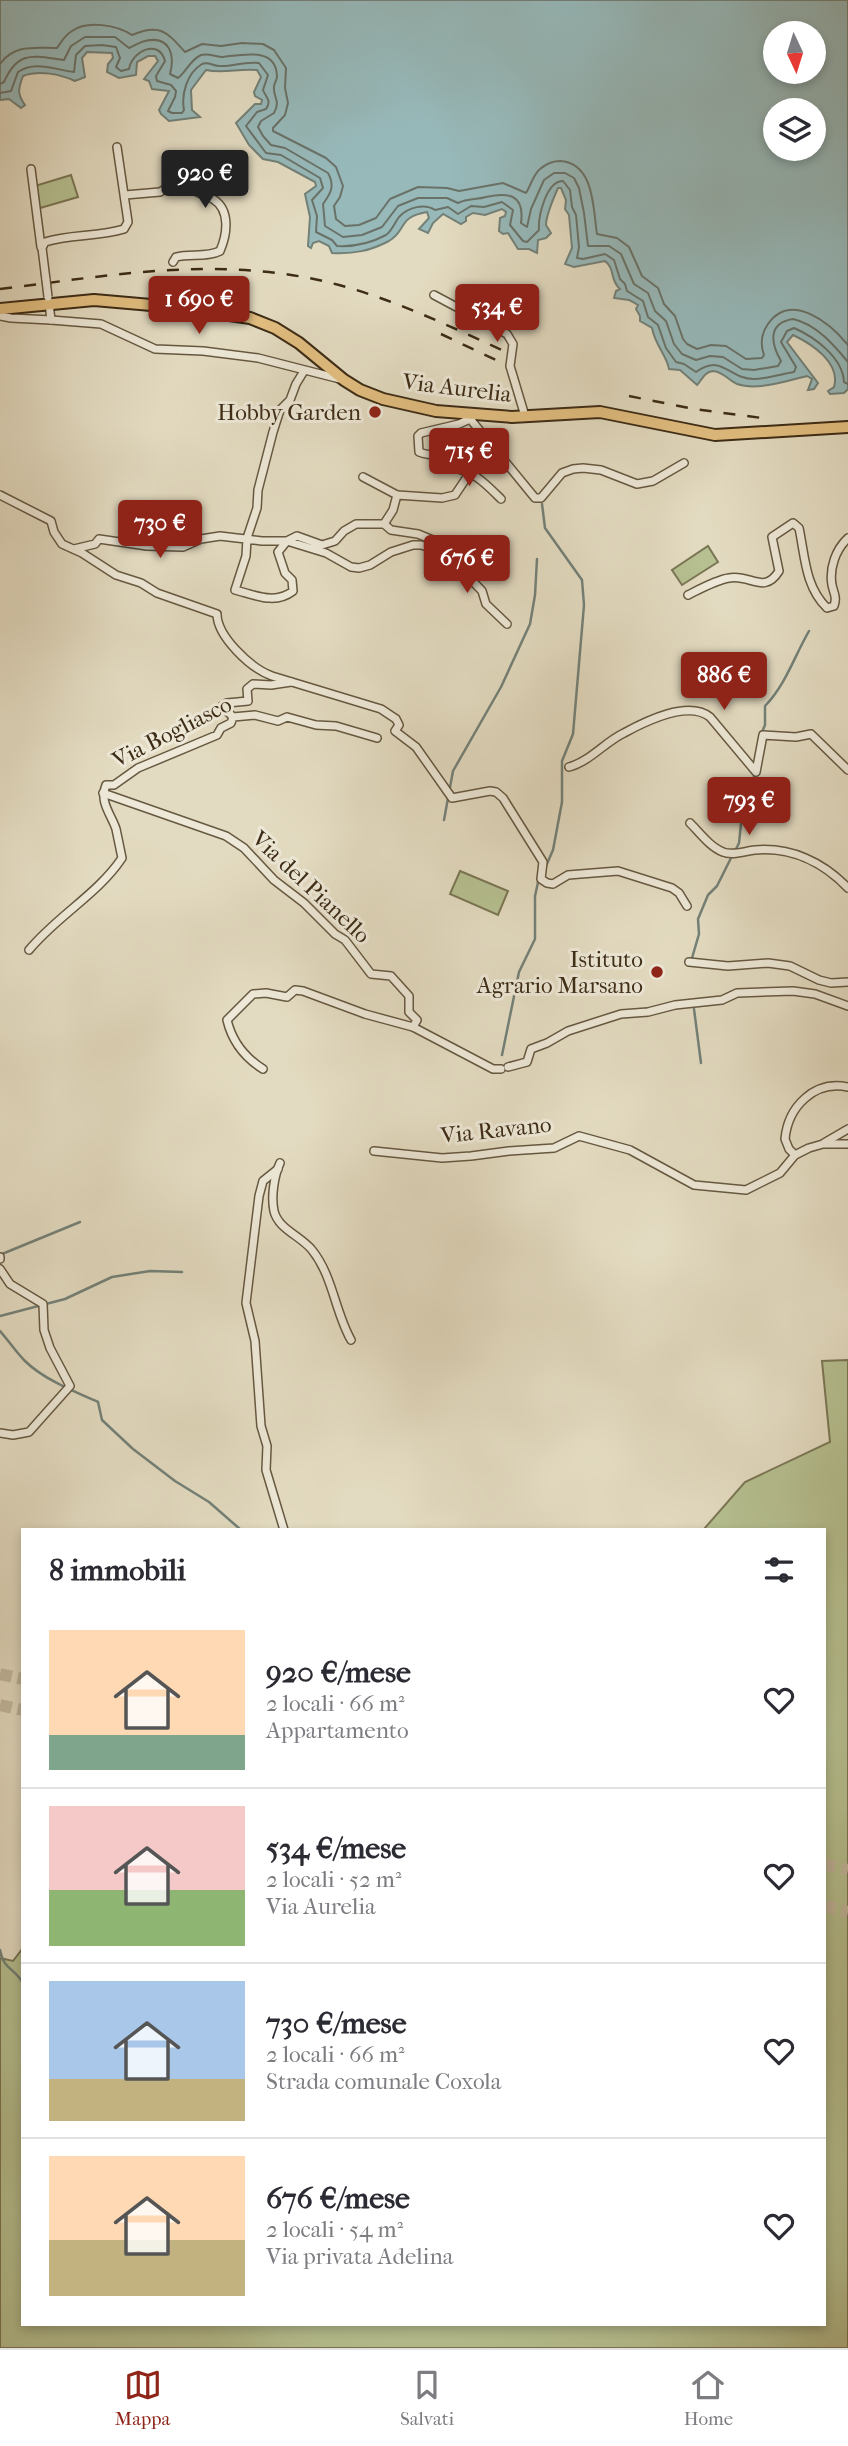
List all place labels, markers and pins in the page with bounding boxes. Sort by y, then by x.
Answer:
pin: 920 € [156,150,254,210]
pin: 1 690 € [134,276,264,336]
pin: 534 € [448,284,546,344]
place label: Hobby Garden [217,399,362,426]
marker: Hobby Garden [367,404,383,420]
pin: 715 € [420,428,518,488]
pin: 730 € [111,500,209,560]
pin: 676 € [418,536,516,595]
pin: 886 € [675,652,773,712]
pin: 793 € [700,778,798,837]
place label: Istituto Agrario Marsano [476,946,643,999]
marker: Istituto Agrario Marsano [649,964,665,980]

